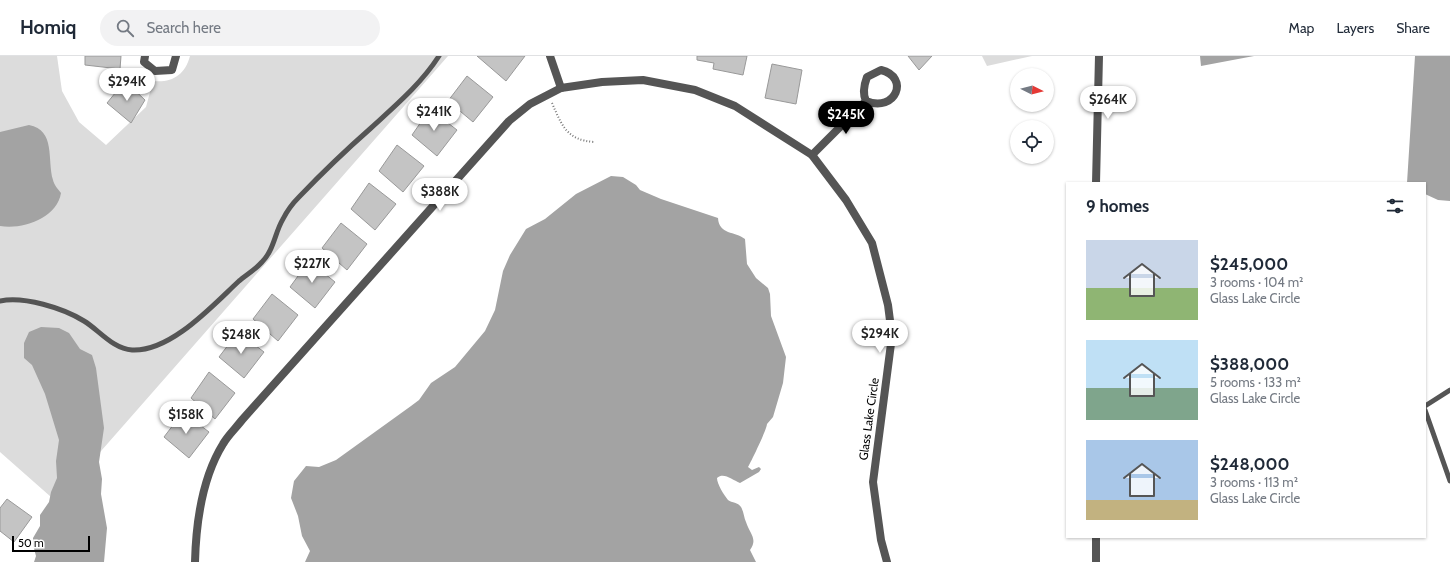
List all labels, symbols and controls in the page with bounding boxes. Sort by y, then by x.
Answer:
search box [100,10,380,46]
text: Homiq [20,16,76,39]
icon: search [114,17,136,39]
text: Search here [146,19,221,37]
text: Map [1289,19,1314,37]
text: Layers [1336,19,1374,37]
text: Share [1396,19,1430,37]
pin: $294K [99,68,155,102]
north arrow [1010,68,1054,112]
map controls [1010,68,1054,164]
text: $294K [108,73,146,89]
pin: $264K [1080,86,1136,120]
text: $264K [1089,91,1127,107]
pin: $241K [406,98,462,132]
pin: $245K [818,101,874,135]
text: $241K [416,103,452,119]
text: $245K [827,106,865,122]
button: locate [1010,120,1054,164]
pin: $388K [412,178,468,212]
text: $388K [421,183,459,199]
icon: filters [1384,195,1406,217]
text: 9 homes [1086,196,1149,216]
pin: $227K [284,250,340,284]
text: $245,000 [1210,254,1288,274]
text: $227K [294,255,330,271]
icon: home [1118,256,1166,304]
text: 3 rooms · 104 m² [1210,274,1303,290]
text: Glass Lake Circle [1210,290,1300,306]
pin: $294K [852,320,908,354]
pin: $248K [213,321,269,355]
text: $294K [861,325,899,341]
text: $248K [222,326,260,342]
text: $388,000 [1210,354,1289,374]
icon: home [1118,356,1166,404]
text: 5 rooms · 133 m² [1210,374,1301,390]
street label: Glass Lake Circle [855,377,882,461]
text: Glass Lake Circle [1210,390,1300,406]
pin: $158K [158,401,214,435]
text: $158K [168,406,204,422]
text: $248,000 [1210,454,1289,474]
icon: home [1118,456,1166,504]
text: 3 rooms · 113 m² [1210,474,1298,490]
text: Glass Lake Circle [1210,490,1300,506]
scale bar [12,534,90,553]
text: 50 m [18,536,44,550]

